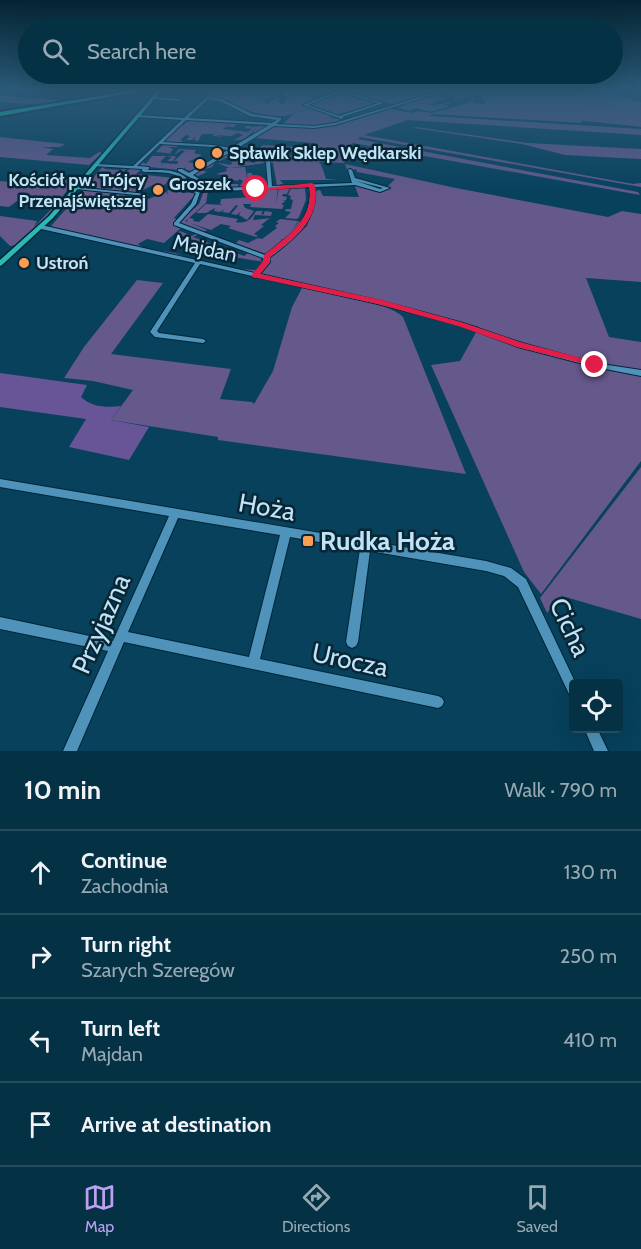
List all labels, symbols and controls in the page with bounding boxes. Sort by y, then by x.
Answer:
search box [18,18,623,84]
icon: search [39,35,72,68]
text: Search here [87,38,196,65]
place label: Spławik Sklep Wędkarski [229,142,422,164]
marker: Spławik Sklep Wędkarski [210,146,224,160]
marker: Groszek [193,157,207,171]
place label: Kościół pw. Trójcy Przenajświętszej [8,169,146,212]
place label: Groszek [169,173,231,195]
route start [242,175,268,201]
marker: Kościół pw. Trójcy Przenajświętszej [151,183,165,197]
street label: Majdan [170,229,239,268]
place label: Ustroń [36,252,88,274]
marker: Ustroń [17,256,31,270]
route end [581,351,607,377]
street label: Hoża [236,486,298,528]
place label: Rudka Hoża [320,525,455,557]
marker: Rudka Hoża [301,534,315,548]
street label: Przyjazna [65,569,137,679]
street label: Cicha [543,593,598,662]
street label: Urocza [309,636,392,684]
map controls [569,679,623,733]
button: locate [569,679,623,733]
text: 10 min [24,774,101,806]
text: Walk · 790 m [504,778,617,802]
text: Continue [81,847,167,874]
icon: ahead [24,856,57,889]
text: 130 m [564,860,617,884]
text: Zachodnia [81,874,168,898]
text: Turn right [81,931,171,958]
icon: right [24,940,57,973]
text: 250 m [560,944,617,968]
text: Szarych Szeregów [81,958,235,982]
text: Turn left [81,1015,160,1042]
icon: left [24,1024,57,1057]
text: 410 m [563,1028,617,1052]
text: Majdan [81,1042,143,1066]
icon: arrive [24,1108,57,1141]
text: Arrive at destination [81,1111,271,1138]
tab: Map [83,1181,116,1236]
tab: Directions [282,1181,350,1236]
tab: Saved [516,1181,558,1236]

